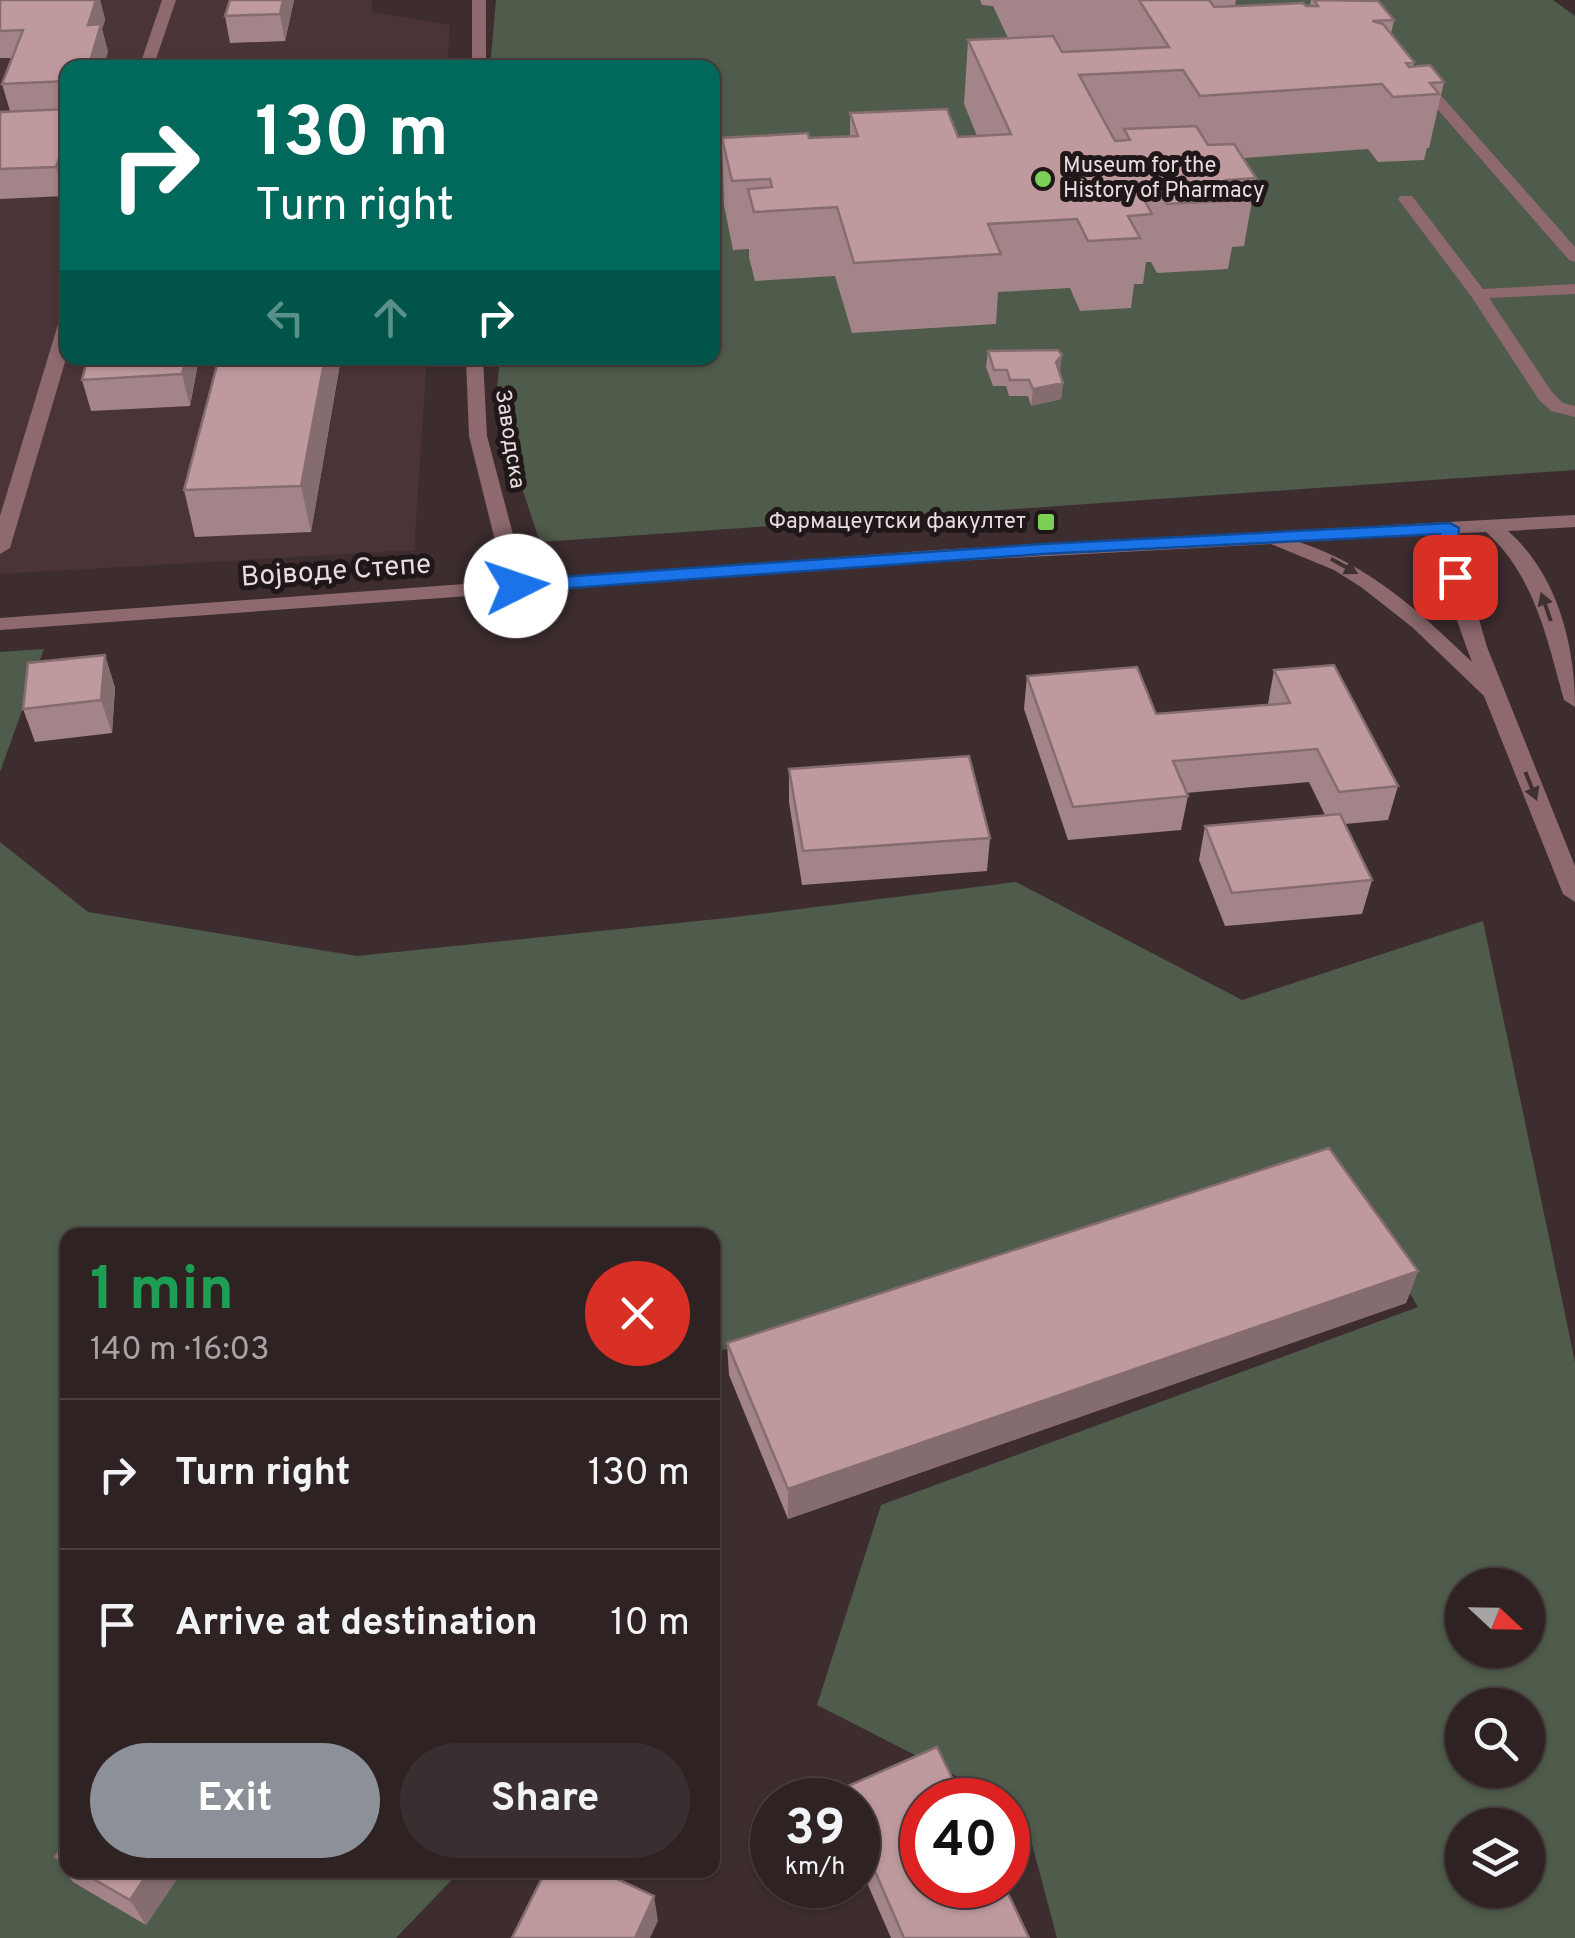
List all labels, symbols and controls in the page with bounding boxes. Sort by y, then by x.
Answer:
text: 130 m [255,92,449,181]
icon: right [90,100,220,230]
place label: Museum for the History of Pharmacy [1063,153,1265,205]
marker: Museum for the History of Pharmacy [1032,168,1054,190]
text: Turn right [255,179,454,236]
icon: left [258,290,313,345]
icon: ahead [363,290,418,345]
icon: right [468,290,523,345]
street label: Заводска [488,387,530,491]
place label: Фармацеутски факултет [769,509,1026,536]
marker: Фармацеутски факултет [1035,511,1057,533]
position arrow [464,534,568,638]
pin [1413,535,1498,620]
street label: Војводе Степе [240,547,432,597]
icon: arrive [1428,550,1483,605]
one-way arrow [1329,558,1358,575]
one-way arrow [1537,592,1552,622]
one-way arrow [1523,771,1539,801]
text: 1 min [90,1255,234,1331]
button: close [585,1261,690,1366]
text: 140 m · 16:03 [90,1331,269,1371]
icon: right [90,1447,145,1502]
text: Turn right [175,1450,350,1499]
text: 130 m [588,1450,690,1499]
north arrow [1445,1568,1545,1668]
map controls [1445,1568,1545,1908]
icon: arrive [90,1597,145,1652]
text: Arrive at destination [175,1600,538,1649]
text: 10 m [610,1600,690,1649]
button: search [1445,1688,1545,1788]
button: Exit [90,1743,380,1858]
button: Share [400,1743,690,1858]
speed limit sign: 40 [900,1778,1030,1908]
text: 39 [785,1799,845,1862]
button: layers [1445,1808,1545,1908]
text: km/h [785,1852,845,1884]

